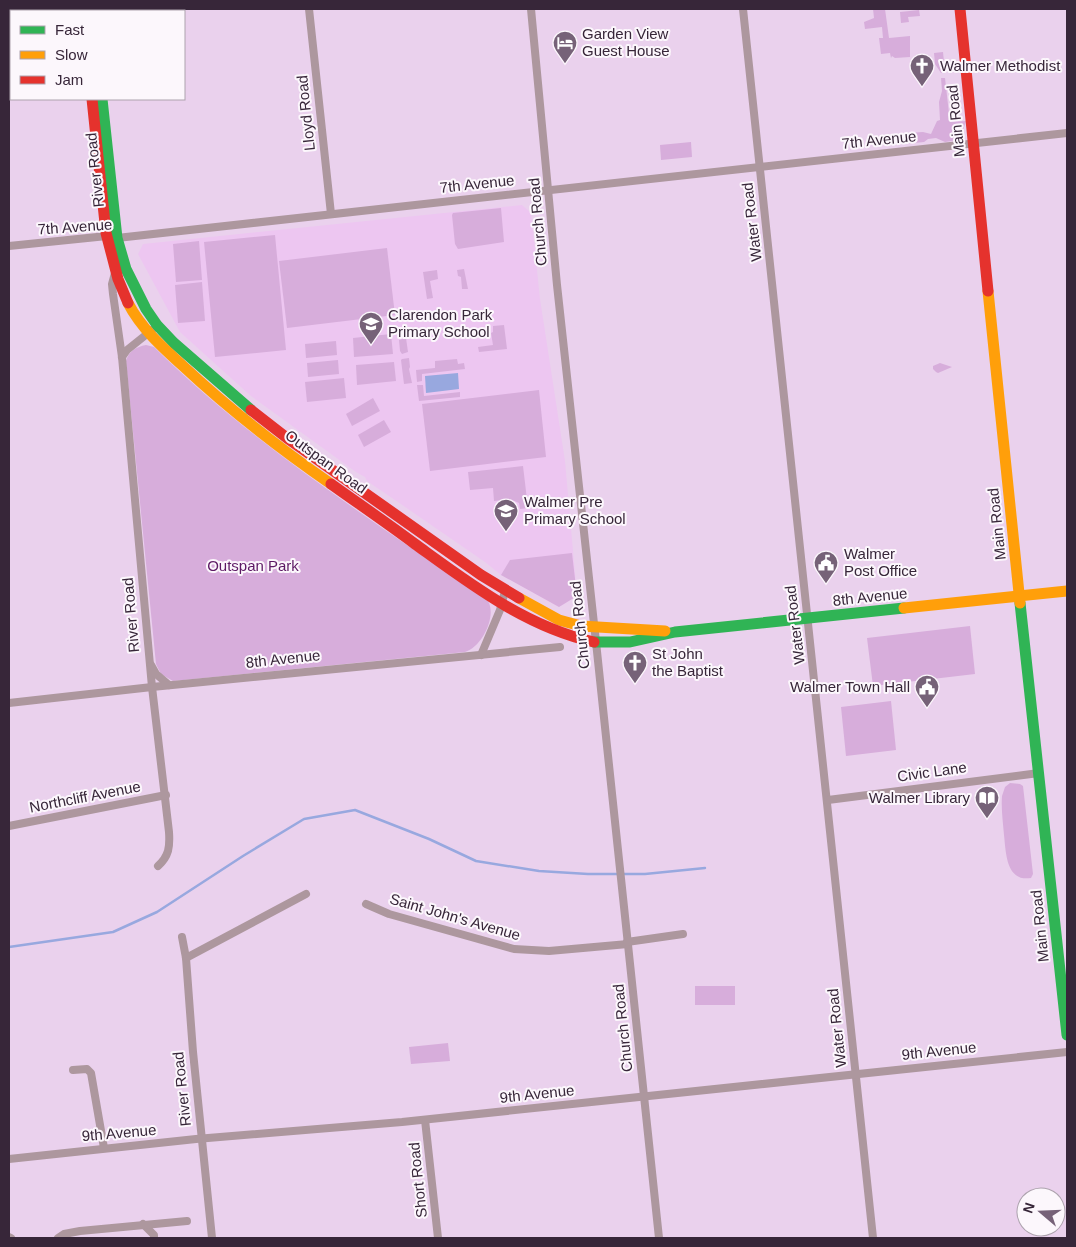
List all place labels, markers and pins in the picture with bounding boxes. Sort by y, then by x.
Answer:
place label: Garden View Guest House [582,25,670,59]
hotel icon: Garden View Guest House [552,30,578,64]
church icon: Walmer Methodist [909,53,935,87]
place label: Walmer Methodist [940,57,1061,74]
place label: Clarendon Park Primary School [388,306,493,340]
school or university icon: Clarendon Park Primary School [358,311,384,345]
place label: Walmer Pre Primary School [524,493,626,527]
school or university icon: Walmer Pre Primary School [493,498,519,532]
place label: Walmer Post Office [844,545,917,579]
public building icon: Walmer Post Office [813,550,839,584]
place label: St John the Baptist [652,645,724,679]
church icon: St John the Baptist [622,650,648,684]
public building icon: Walmer Town Hall [914,674,940,708]
place label: Walmer Town Hall [790,678,910,695]
library icon: Walmer Library [974,785,1000,819]
place label: Walmer Library [869,789,970,806]

